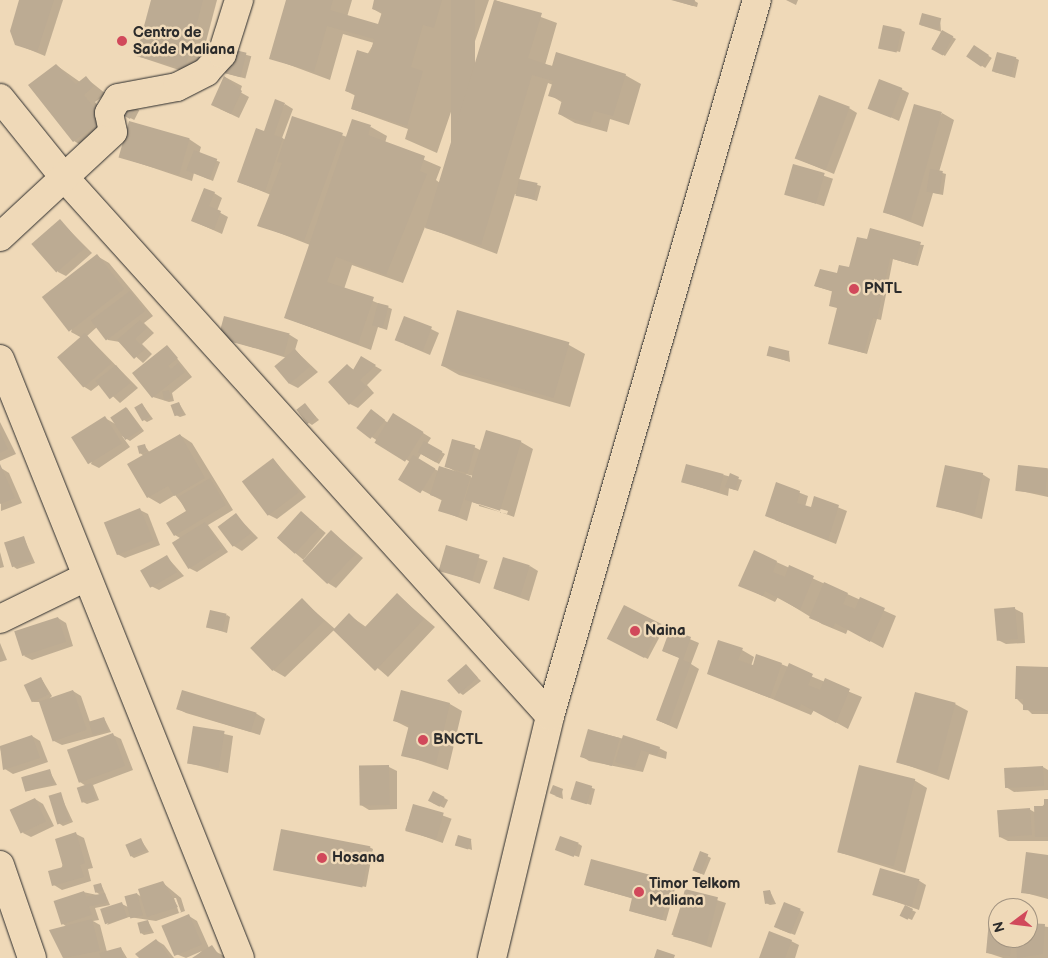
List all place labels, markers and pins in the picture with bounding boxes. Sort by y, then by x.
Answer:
place label: Centro de Saúde Maliana [133,23,235,58]
marker: Centro de Saúde Maliana [115,34,129,48]
place label: PNTL [864,280,902,298]
marker: PNTL [848,283,860,295]
place label: Naina [645,622,686,640]
marker: Naina [629,625,641,637]
place label: BNCTL [433,731,483,749]
marker: BNCTL [417,734,429,746]
place label: Hosana [332,849,385,867]
marker: Hosana [316,852,328,864]
place label: Timor Telkom Maliana [649,874,740,909]
marker: Timor Telkom Maliana [633,886,645,898]

